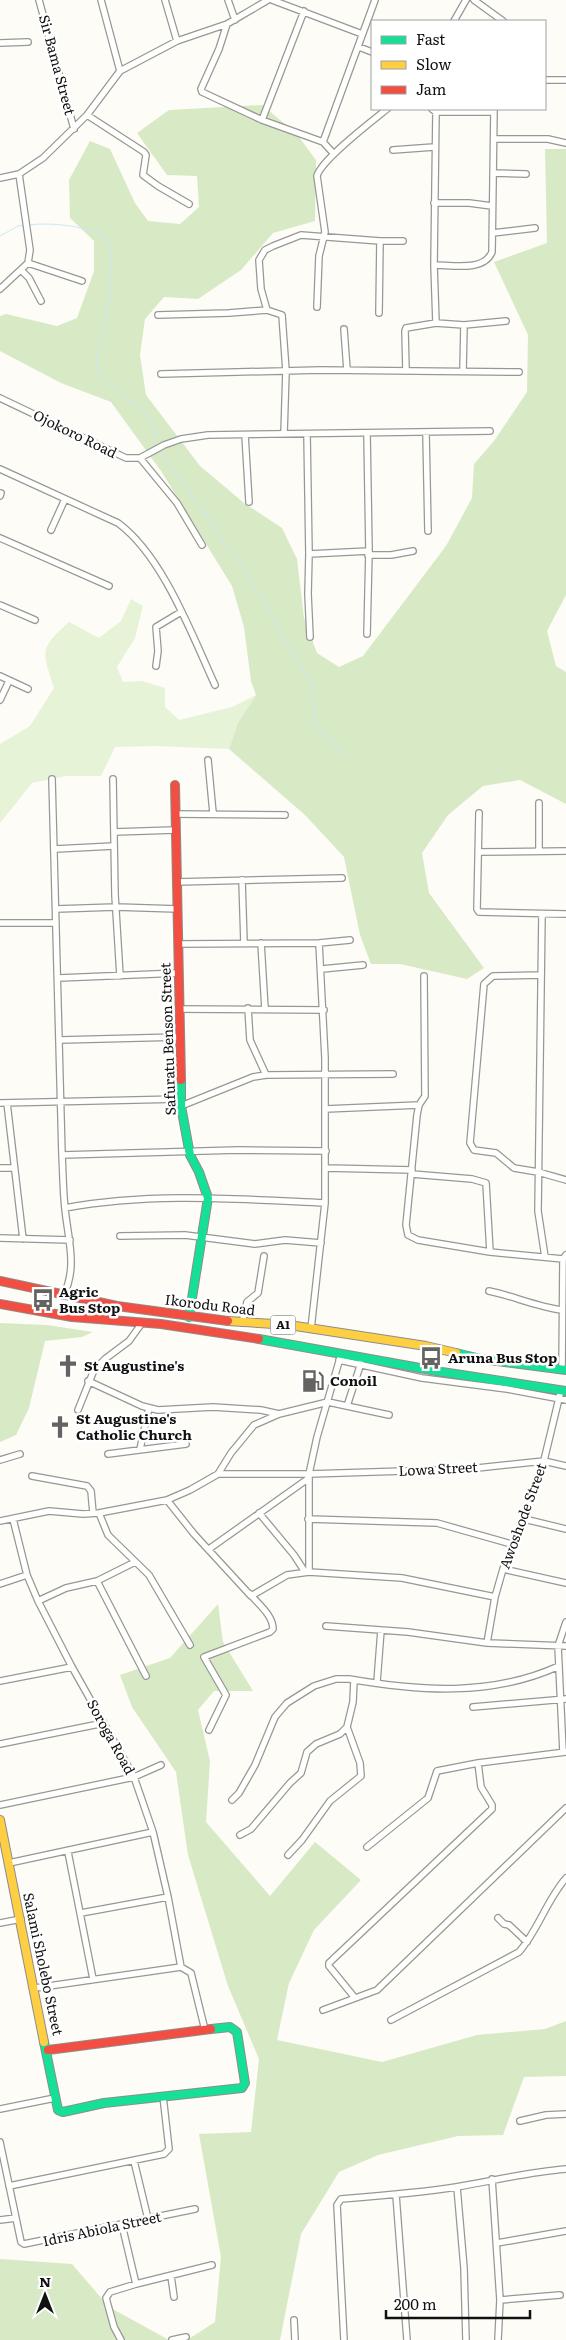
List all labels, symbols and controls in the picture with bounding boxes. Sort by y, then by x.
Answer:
street label: Sir Bama Street [35,12,81,117]
legend [371,20,546,110]
text: Fast [416,27,445,50]
text: Slow [416,52,451,75]
text: Jam [416,77,447,100]
street label: Ojokoro Road [30,404,121,462]
street label: Safuratu Benson Street [154,962,180,1116]
place label: Agric Bus Stop [59,1281,120,1317]
bus stop icon: Agric Bus Stop [30,1287,56,1313]
street label: Ikorodu Road [164,1289,257,1320]
road number: A1 [270,1316,296,1334]
bus stop icon: Aruna Bus Stop [418,1345,444,1371]
place label: Aruna Bus Stop [448,1347,557,1367]
church icon: St Augustine's [55,1353,81,1379]
place label: St Augustine's [84,1355,184,1375]
fuel station icon: Conoil [300,1368,326,1394]
place label: Conoil [330,1370,377,1390]
place label: St Augustine's Catholic Church [76,1408,192,1444]
church icon: St Augustine's Catholic Church [47,1414,73,1440]
street label: Lowa Street [398,1456,478,1480]
street label: Awoshode Street [494,1460,551,1571]
street label: Soroga Road [83,1695,141,1778]
street label: Salami Sholebo Street [19,1891,69,2037]
street label: Idris Abiola Street [41,2206,163,2250]
north arrow [20,2270,70,2320]
text: N [39,2271,51,2291]
scale bar [386,2288,530,2320]
text: 200 m [394,2292,437,2315]

